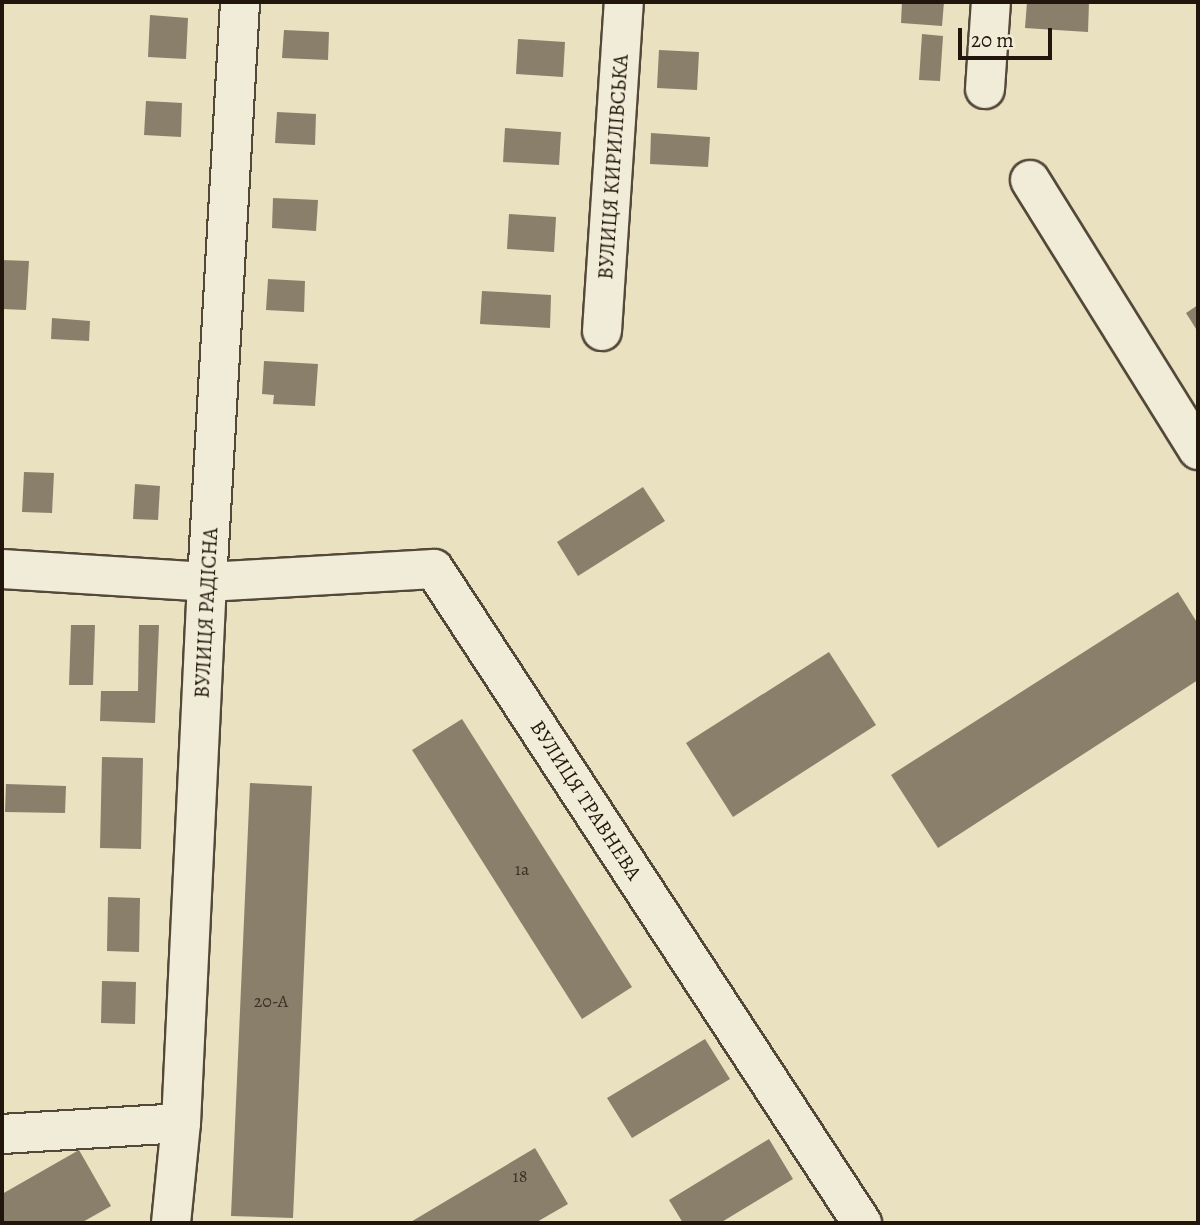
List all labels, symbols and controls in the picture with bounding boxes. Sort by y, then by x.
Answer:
scale bar [962,14,1056,58]
text: 20 m [971,26,1014,54]
street label: ВУЛИЦЯ КИРИЛІВСЬКА [593,54,633,280]
street label: ВУЛИЦЯ РАДІСНА [189,527,223,699]
street label: ВУЛИЦЯ ТРАВНЕВА [525,715,647,885]
house number: 1а [515,858,529,880]
house number: 20-А [254,990,288,1012]
house number: 18 [513,1165,527,1187]

